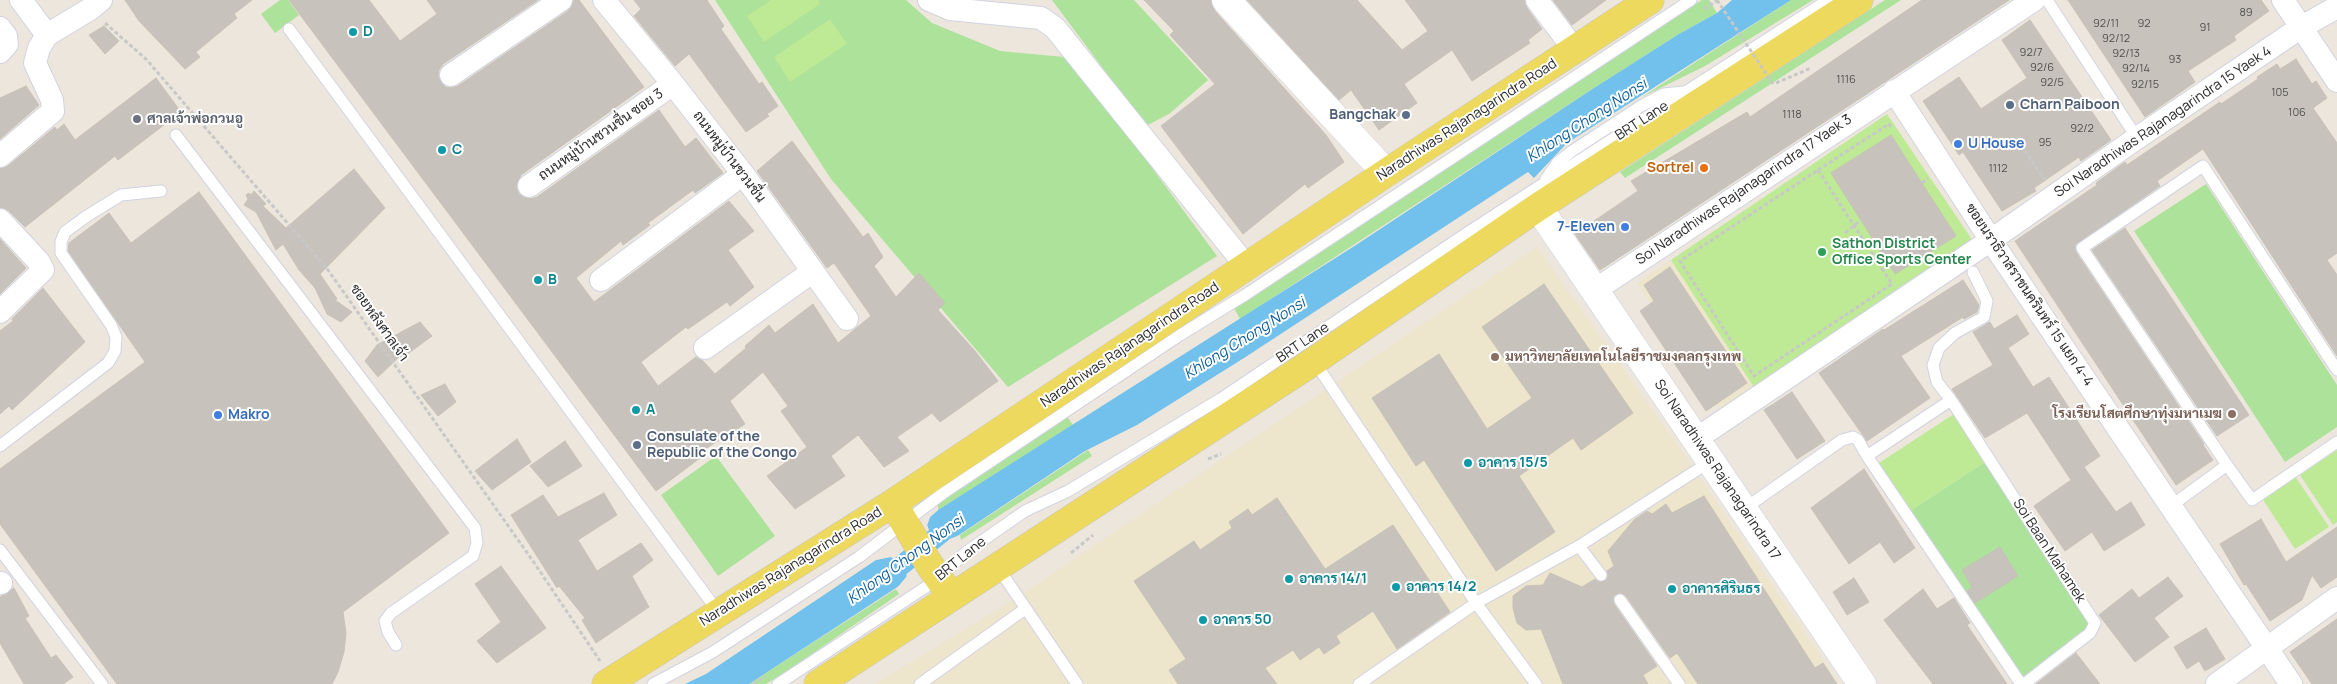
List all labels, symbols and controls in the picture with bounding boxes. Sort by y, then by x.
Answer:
house number: 89 [2239,6,2253,20]
house number: 92/11 [2093,17,2119,31]
house number: 92 [2137,17,2151,31]
house number: 91 [2199,21,2211,35]
place label: D [363,24,373,40]
marker: D [347,26,359,38]
house number: 92/12 [2102,32,2130,46]
street label: Soi Naradhiwas Rajanagarindra 15 Yaek 4 [2051,43,2275,201]
house number: 92/7 [2020,46,2042,60]
house number: 92/13 [2112,47,2140,61]
house number: 93 [2169,53,2181,67]
street label: Naradhiwas Rajanagarindra Road [1374,55,1560,185]
house number: 92/6 [2030,61,2054,75]
house number: 92/14 [2122,62,2150,76]
house number: 1116 [1836,73,1856,87]
water label: Khlong Chong Nonsi [1524,75,1650,167]
house number: 92/5 [2040,76,2064,90]
house number: 92/15 [2131,78,2159,92]
street label: ถนนหมู่บ้านชวนชื่น ซอย 3 [535,86,667,184]
house number: 105 [2271,86,2289,100]
place label: Charn Paiboon [2020,97,2120,113]
street label: BRT Lane [1612,98,1672,144]
marker: Charn Paiboon [2004,99,2016,111]
house number: 106 [2288,106,2306,120]
place label: Bangchak [1329,107,1396,123]
street label: ถนนหมู่บ้านชวนชื่น [689,108,769,206]
house number: 1118 [1782,108,1802,122]
marker: Bangchak [1400,109,1412,121]
place label: ศาลเจ้าพ่อกวนอู [147,111,243,127]
street label: Soi Naradhiwas Rajanagarindra 17 Yaek 3 [1633,111,1855,269]
marker: ศาลเจ้าพ่อกวนอู [131,113,143,125]
house number: 92/2 [2070,122,2094,136]
place label: U House [1968,136,2024,152]
house number: 95 [2038,136,2052,150]
marker: U House [1952,138,1964,150]
place label: C [452,142,462,158]
marker: C [436,144,448,156]
place label: Sortrel [1647,160,1694,176]
marker: Sortrel [1698,162,1710,174]
house number: 1112 [1988,162,2008,176]
street label: ซอยนราธิวาสราชนครินทร์ 15 แยก 4-4 [1961,201,2097,389]
place label: 7-Eleven [1557,219,1615,235]
marker: 7-Eleven [1619,221,1631,233]
place label: Sathon District Office Sports Center [1832,236,1971,268]
marker: Sathon District Office Sports Center [1816,246,1828,258]
place label: B [548,272,557,288]
marker: B [532,274,544,286]
street label: Naradhiwas Rajanagarindra Road [1038,279,1222,411]
street label: ซอยหลังศาลเจ้า [346,281,412,365]
water label: Khlong Chong Nonsi [1181,294,1309,384]
street label: BRT Lane [1273,319,1333,367]
place label: มหาวิทยาลัยเทคโนโลยีราชมงคลกรุงเทพ [1505,349,1741,365]
marker: มหาวิทยาลัยเทคโนโลยีราชมงคลกรุงเทพ [1489,351,1501,363]
street label: Soi Naradhiwas Rajanagarindra 17 [1650,377,1784,563]
place label: A [646,402,655,418]
marker: A [630,404,642,416]
place label: โรงเรียนโสตศึกษาทุ่งมหาเมฆ [2052,406,2222,422]
place label: Makro [228,407,270,423]
marker: โรงเรียนโสตศึกษาทุ่งมหาเมฆ [2226,408,2238,420]
marker: Makro [212,409,224,421]
place label: Consulate of the Republic of the Congo [647,429,797,462]
marker: Consulate of the Republic of the Congo [631,439,643,451]
place label: อาคาร 15/5 [1478,455,1548,471]
marker: อาคาร 15/5 [1462,457,1474,469]
street label: Soi Baan Mahamek [2009,496,2089,606]
street label: Naradhiwas Rajanagarindra Road [697,504,885,630]
water label: Khlong Chong Nonsi [844,512,968,608]
street label: BRT Lane [932,534,990,584]
place label: อาคาร 14/1 [1299,571,1367,587]
marker: อาคาร 14/1 [1283,573,1295,585]
place label: อาคาร 14/2 [1406,579,1476,595]
marker: อาคาร 14/2 [1390,581,1402,593]
place label: อาคารศิรินธร [1682,581,1760,597]
marker: อาคารศิรินธร [1666,583,1678,595]
place label: อาคาร 50 [1213,612,1272,628]
marker: อาคาร 50 [1197,614,1209,626]

